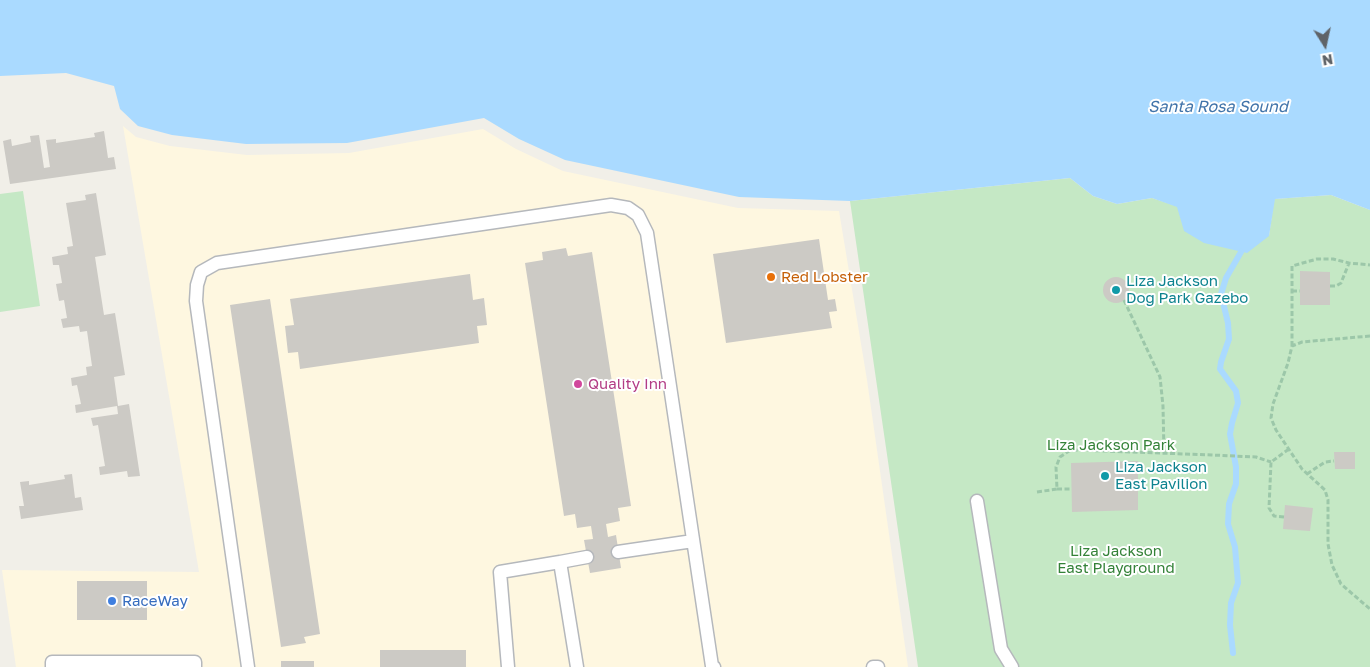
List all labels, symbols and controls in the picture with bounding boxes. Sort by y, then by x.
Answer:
north arrow [1300,20,1350,70]
text: N [1321,51,1334,70]
water label: Santa Rosa Sound [1148,97,1288,117]
place label: Red Lobster [781,268,868,286]
marker: Red Lobster [765,271,777,283]
place label: Liza Jackson Dog Park Gazebo [1126,272,1248,307]
marker: Liza Jackson Dog Park Gazebo [1110,284,1122,296]
place label: Quality Inn [588,375,667,393]
marker: Quality Inn [572,378,584,390]
park label: Liza Jackson Park [1047,436,1175,454]
place label: Liza Jackson East Pavilion [1115,458,1207,493]
marker: Liza Jackson East Pavilion [1099,470,1111,482]
park label: Liza Jackson East Playground [1057,542,1175,577]
place label: RaceWay [122,592,188,610]
marker: RaceWay [106,595,118,607]

